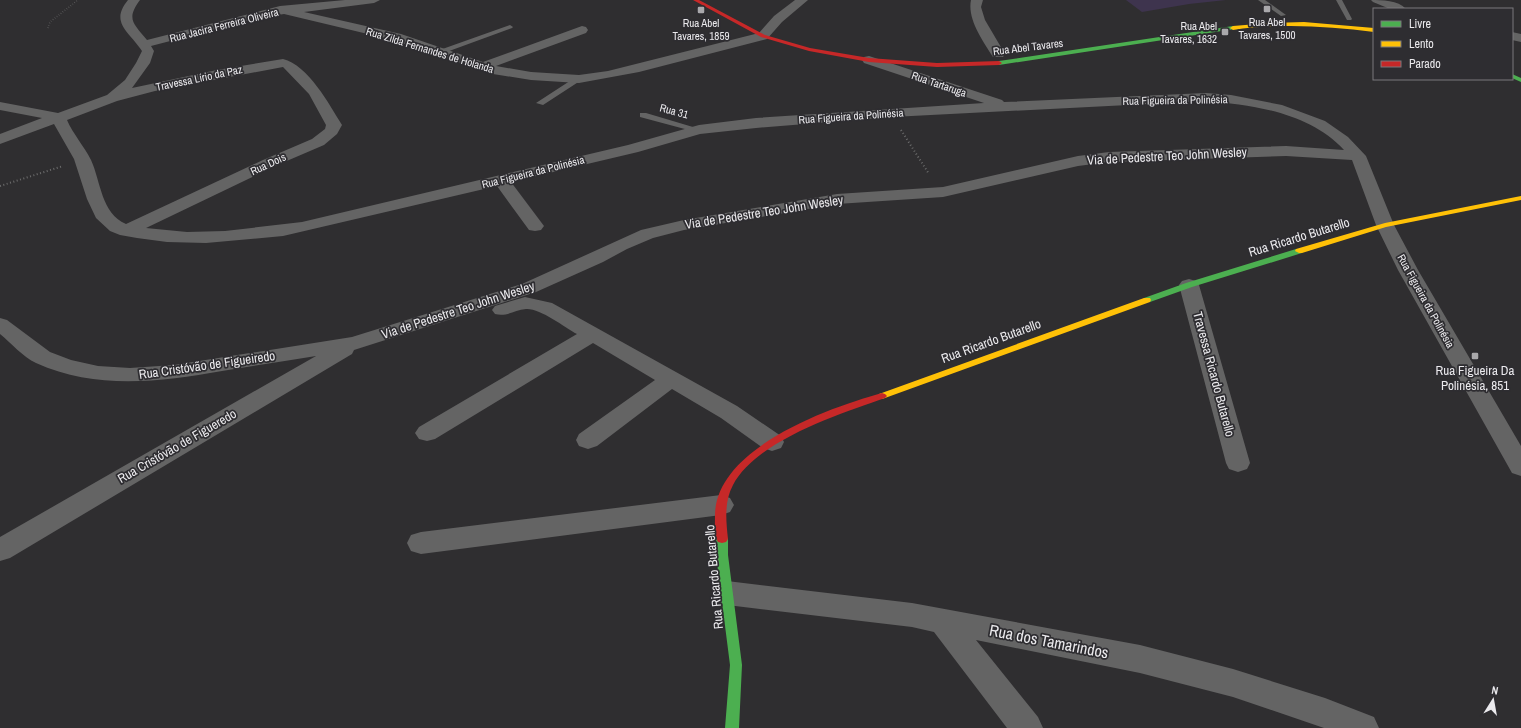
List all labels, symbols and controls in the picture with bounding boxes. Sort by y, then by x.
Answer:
marker: Rua Abel Tavares, 1500 [1262,4,1272,14]
street label: Rua Jacira Ferreira Oliveira [168,5,280,45]
marker: Rua Abel Tavares, 1859 [696,5,706,15]
legend [1373,8,1513,80]
place label: Rua Abel Tavares, 1500 [1239,15,1295,42]
place label: Rua Abel Tavares, 1859 [673,16,729,43]
text: Livre [1409,16,1431,32]
place label: Rua Abel Tavares, 1632 [1160,19,1217,46]
street label: Rua Zilda Fernandes de Holanda [364,24,496,76]
marker: Rua Abel Tavares, 1632 [1220,27,1230,37]
street label: Rua Abel Tavares [992,36,1064,58]
text: Lento [1409,36,1434,52]
text: Parado [1409,56,1441,72]
street label: Travessa Lírio da Paz [155,62,244,94]
street label: Rua Tartaruga [910,68,968,100]
street label: Rua Figueira da Polinésia [1122,92,1228,108]
street label: Rua 31 [658,100,690,122]
street label: Rua Figueira da Polinésia [798,105,904,127]
street label: Via de Pedestre Teo John Wesley [1087,143,1248,169]
street label: Rua Dois [248,150,288,178]
street label: Rua Figueira da Polinésia [480,152,586,192]
street label: Via de Pedestre Teo John Wesley [684,191,845,233]
street label: Rua Ricardo Butarello [1246,214,1352,260]
street label: Rua Figueira da Polinésia [1394,252,1458,350]
street label: Via de Pedestre Teo John Wesley [379,277,537,343]
street label: Travessa Ricardo Butarello [1189,310,1239,438]
street label: Rua Ricardo Butarello [939,315,1043,367]
street label: Rua Cristóvão de Figueiredo [138,347,276,383]
marker: Rua Figueira Da Polinésia, 851 [1470,351,1480,361]
place label: Rua Figueira Da Polinésia, 851 [1436,362,1514,394]
street label: Rua Cristóvão de Figueredo [115,405,240,487]
street label: Rua Ricardo Butarello [701,524,727,630]
street label: Rua dos Tamarindos [987,619,1111,663]
north arrow [1473,680,1513,720]
text: N [1490,683,1499,698]

